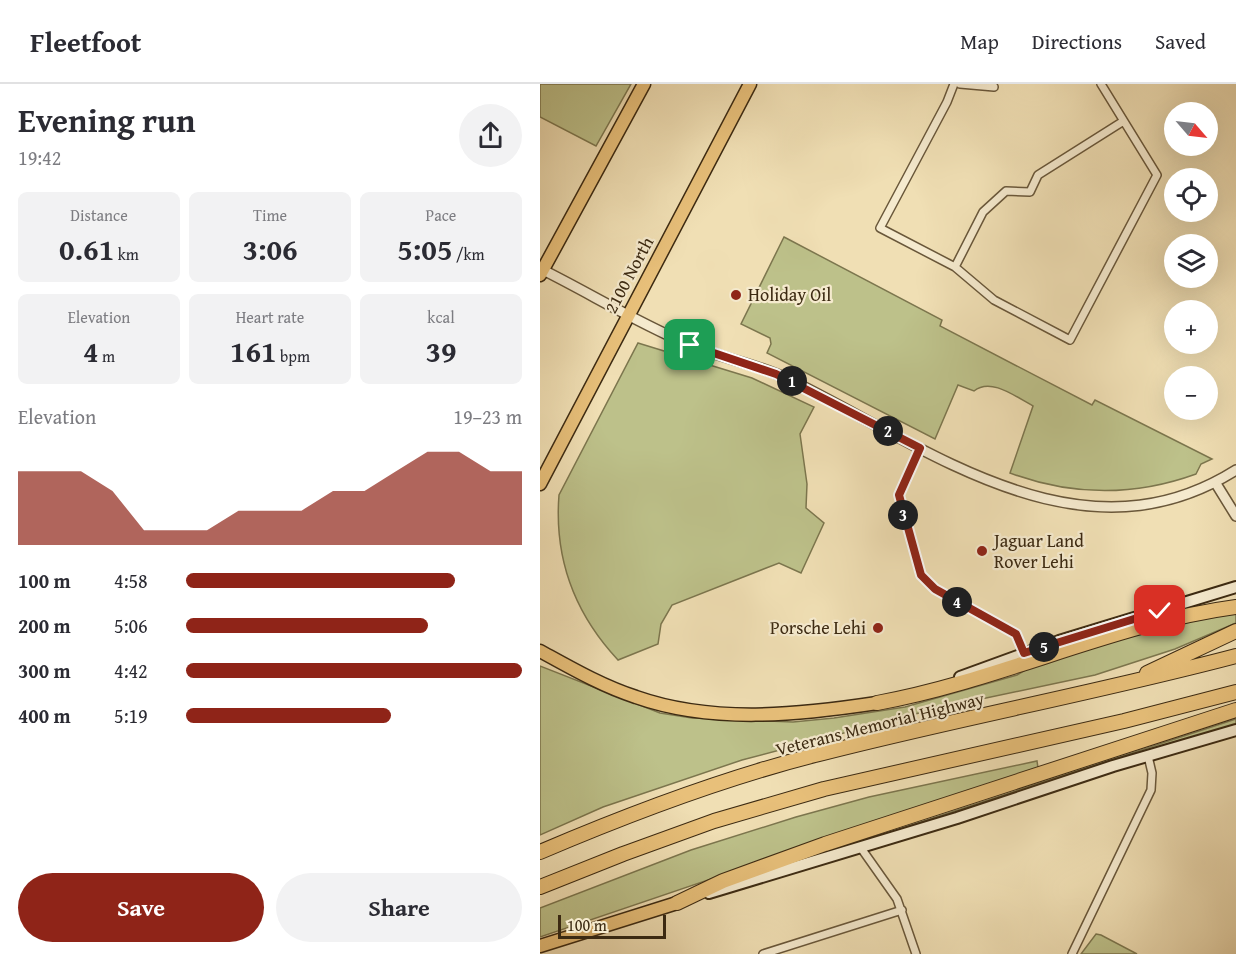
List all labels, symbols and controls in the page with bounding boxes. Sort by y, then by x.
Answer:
text: Fleetfoot [30,21,141,62]
text: Map [960,26,999,57]
text: Directions [1032,26,1122,57]
text: Saved [1155,26,1206,57]
text: Evening run [18,96,195,144]
north arrow [1164,102,1218,156]
map controls [1164,102,1218,420]
button: share [459,104,522,167]
text: 19:42 [18,143,61,172]
button: locate [1164,168,1218,222]
text: Distance [70,203,128,227]
text: Time [253,203,287,227]
text: Pace [426,203,456,227]
text: 0.61 [59,227,114,271]
text: 3:06 [242,227,298,271]
text: 5:05 [397,227,452,271]
street label: 2100 North [597,232,660,318]
button: layers [1164,234,1218,288]
text: km [114,242,139,266]
text: /km [452,242,485,266]
place label: Holiday Oil [748,281,831,308]
marker: Holiday Oil [729,288,743,302]
button: + [1164,300,1218,354]
text: Elevation [68,305,130,329]
text: Heart rate [236,305,304,329]
text: kcal [427,305,455,329]
pin [664,319,715,370]
icon: arrive [673,328,706,361]
text: 4 [83,329,98,373]
text: 161 [230,329,277,373]
text: 39 [425,329,457,373]
text: m [98,344,115,368]
text: bpm [277,344,310,368]
pin: 1 [777,366,807,396]
button: − [1164,366,1218,420]
text: 1 [788,369,796,393]
text: Elevation [18,402,96,431]
text: 19–23 m [453,402,522,431]
pin: 2 [873,416,903,446]
text: 2 [884,419,892,443]
pin: 3 [888,500,918,530]
text: 3 [899,503,907,527]
place label: Jaguar Land Rover Lehi [992,527,1084,575]
marker: Jaguar Land Rover Lehi [975,544,989,558]
text: 100 m [18,566,71,595]
text: 4:58 [114,566,148,595]
pin [1134,585,1185,636]
pin: 4 [942,587,972,617]
text: 4 [953,590,961,614]
icon: check [1143,594,1176,627]
text: 200 m [18,611,71,640]
text: 5:06 [114,611,148,640]
place label: Porsche Lehi [770,614,866,641]
marker: Porsche Lehi [871,621,885,635]
pin: 5 [1029,632,1059,662]
text: 5 [1040,635,1048,659]
text: 300 m [18,656,71,685]
text: 4:42 [114,656,148,685]
street label: Veterans Memorial Highway [773,685,987,763]
text: 400 m [18,701,71,730]
text: 5:19 [114,701,148,730]
button: Save [18,873,264,942]
button: Share [276,873,522,942]
scale bar [558,912,666,940]
text: 100 m [567,913,607,937]

